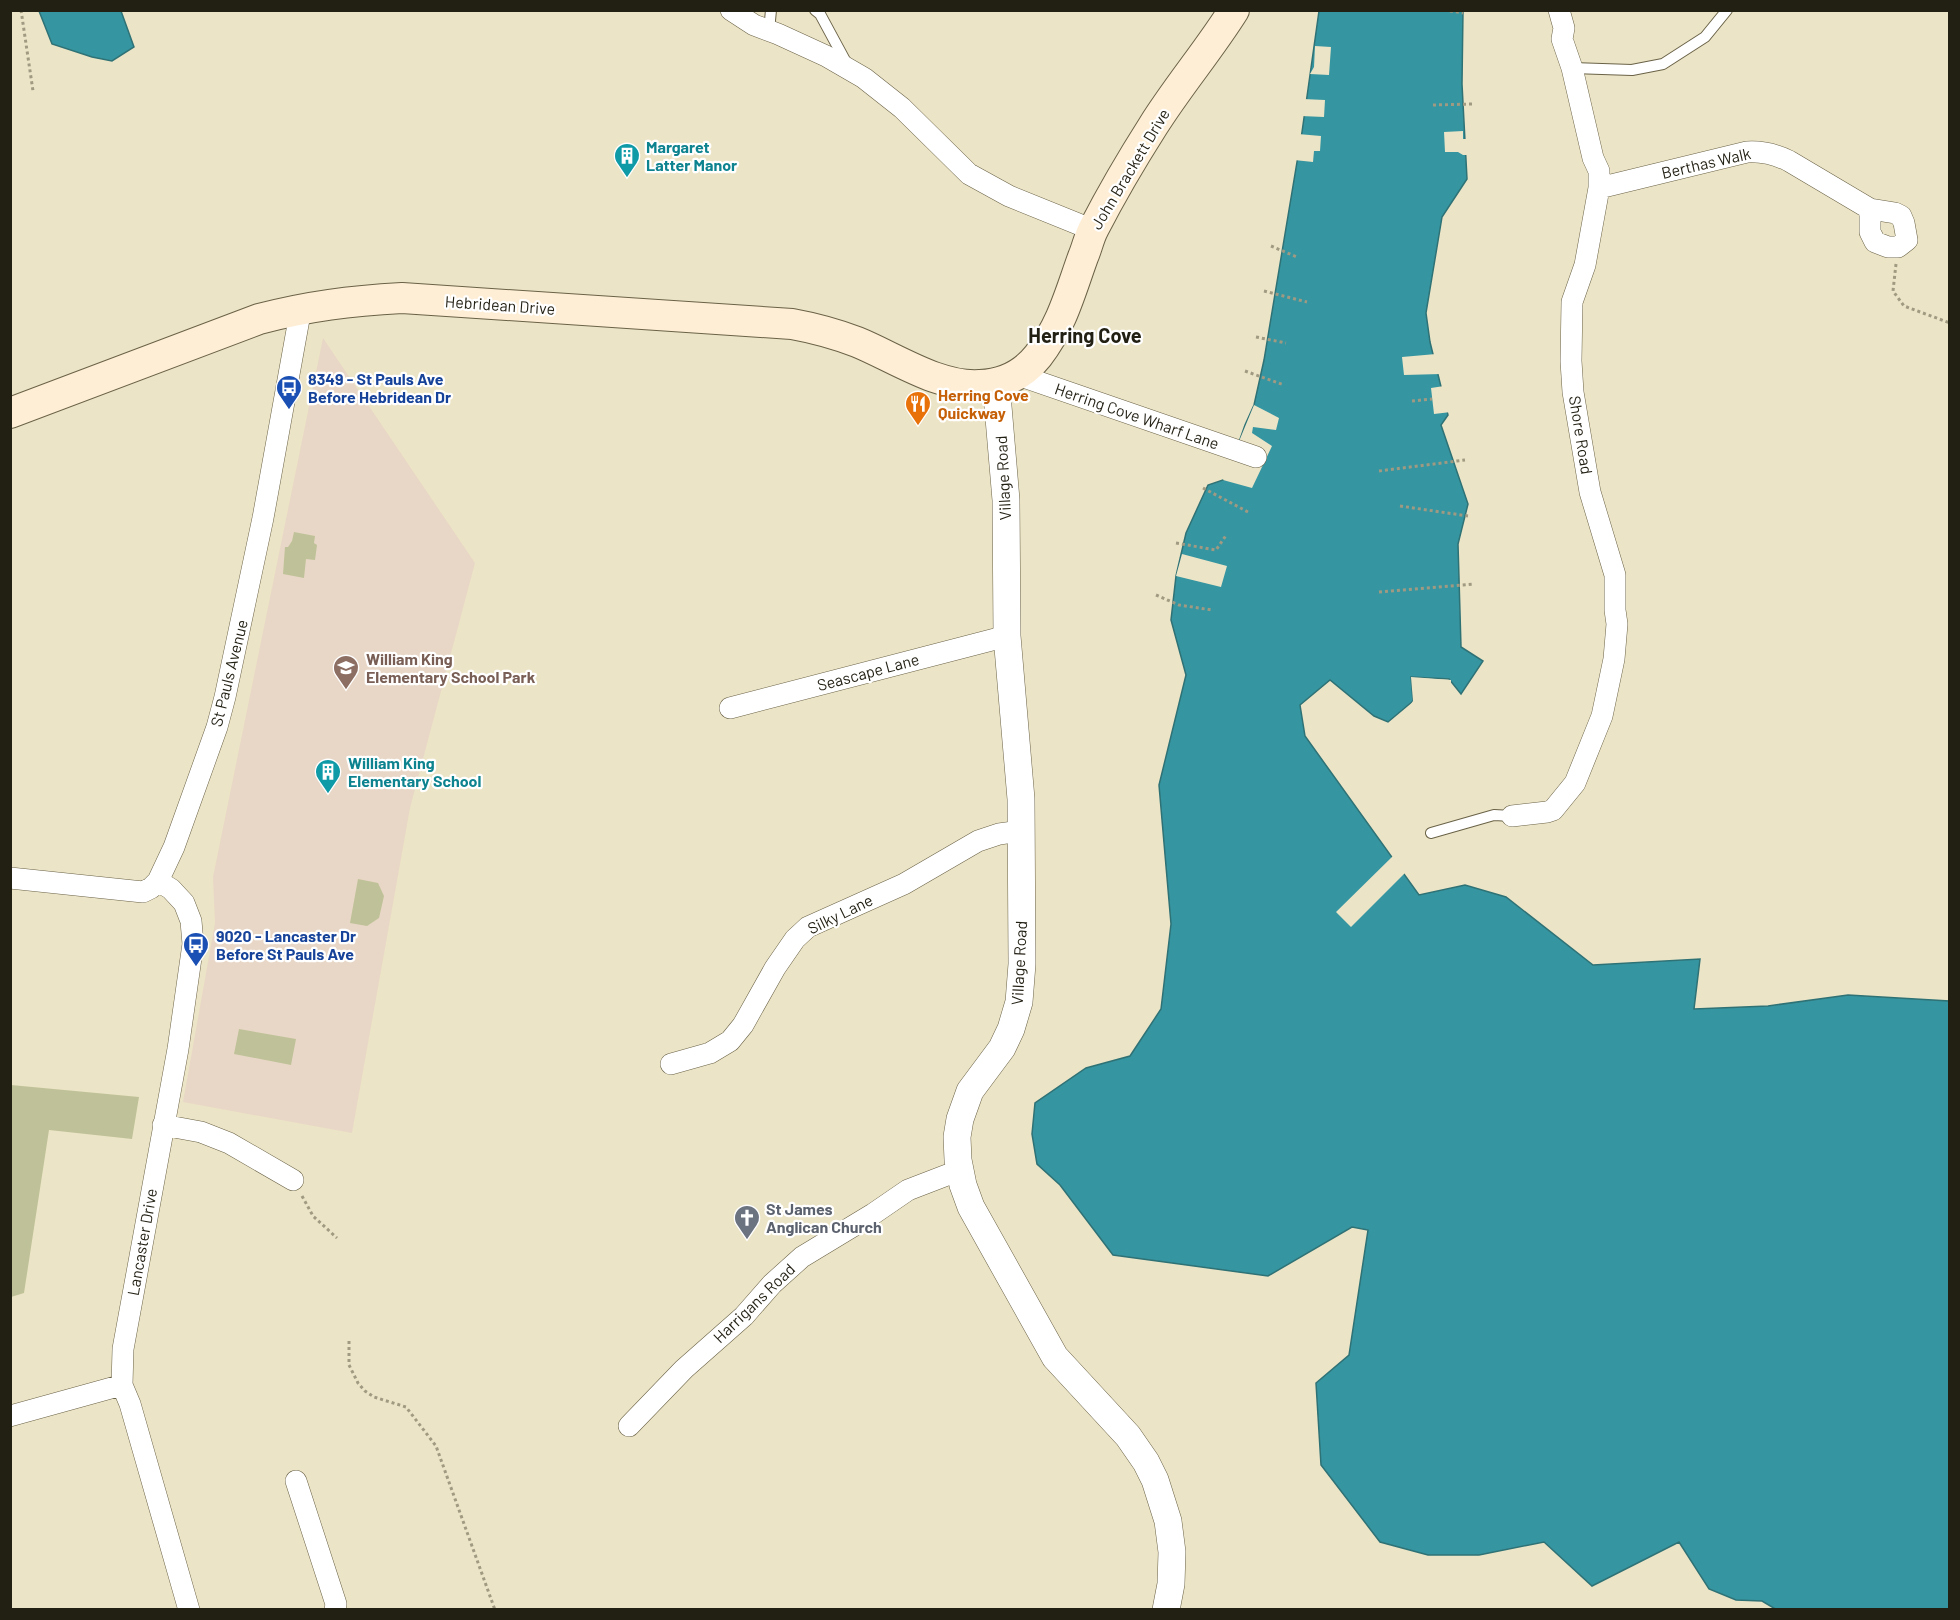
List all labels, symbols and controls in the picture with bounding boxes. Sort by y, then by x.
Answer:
street label: John Brackett Drive [1086,105,1173,233]
place label: Margaret Latter Manor [646,137,737,174]
building icon: Margaret Latter Manor [612,141,642,179]
street label: Berthas Walk [1659,143,1753,182]
street label: Hebridean Drive [444,291,556,318]
district label: Herring Cove [1028,323,1142,347]
place label: 8349 - St Pauls Ave Before Hebridean Dr [308,369,451,406]
bus stop icon: 8349 - St Pauls Ave Before Hebridean Dr [274,373,304,411]
street label: Herring Cove Wharf Lane [1053,378,1222,453]
place label: Herring Cove Quickway [938,385,1029,422]
restaurant icon: Herring Cove Quickway [903,389,933,427]
street label: Shore Road [1566,394,1597,476]
street label: Village Road [991,435,1014,521]
street label: St Pauls Avenue [206,617,251,729]
place label: William King Elementary School Park [366,649,536,686]
street label: Seascape Lane [815,649,921,694]
school or university icon: William King Elementary School Park [331,653,361,691]
place label: William King Elementary School [348,753,482,790]
building icon: William King Elementary School [313,757,343,795]
street label: Silky Lane [804,890,875,937]
street label: Village Road [1007,920,1030,1006]
place label: 9020 - Lancaster Dr Before St Pauls Ave [216,926,356,963]
bus stop icon: 9020 - Lancaster Dr Before St Pauls Ave [181,930,211,968]
street label: Lancaster Drive [123,1187,160,1297]
place label: St James Anglican Church [766,1199,882,1236]
church icon: St James Anglican Church [732,1203,762,1241]
street label: Harrigans Road [709,1259,798,1346]

